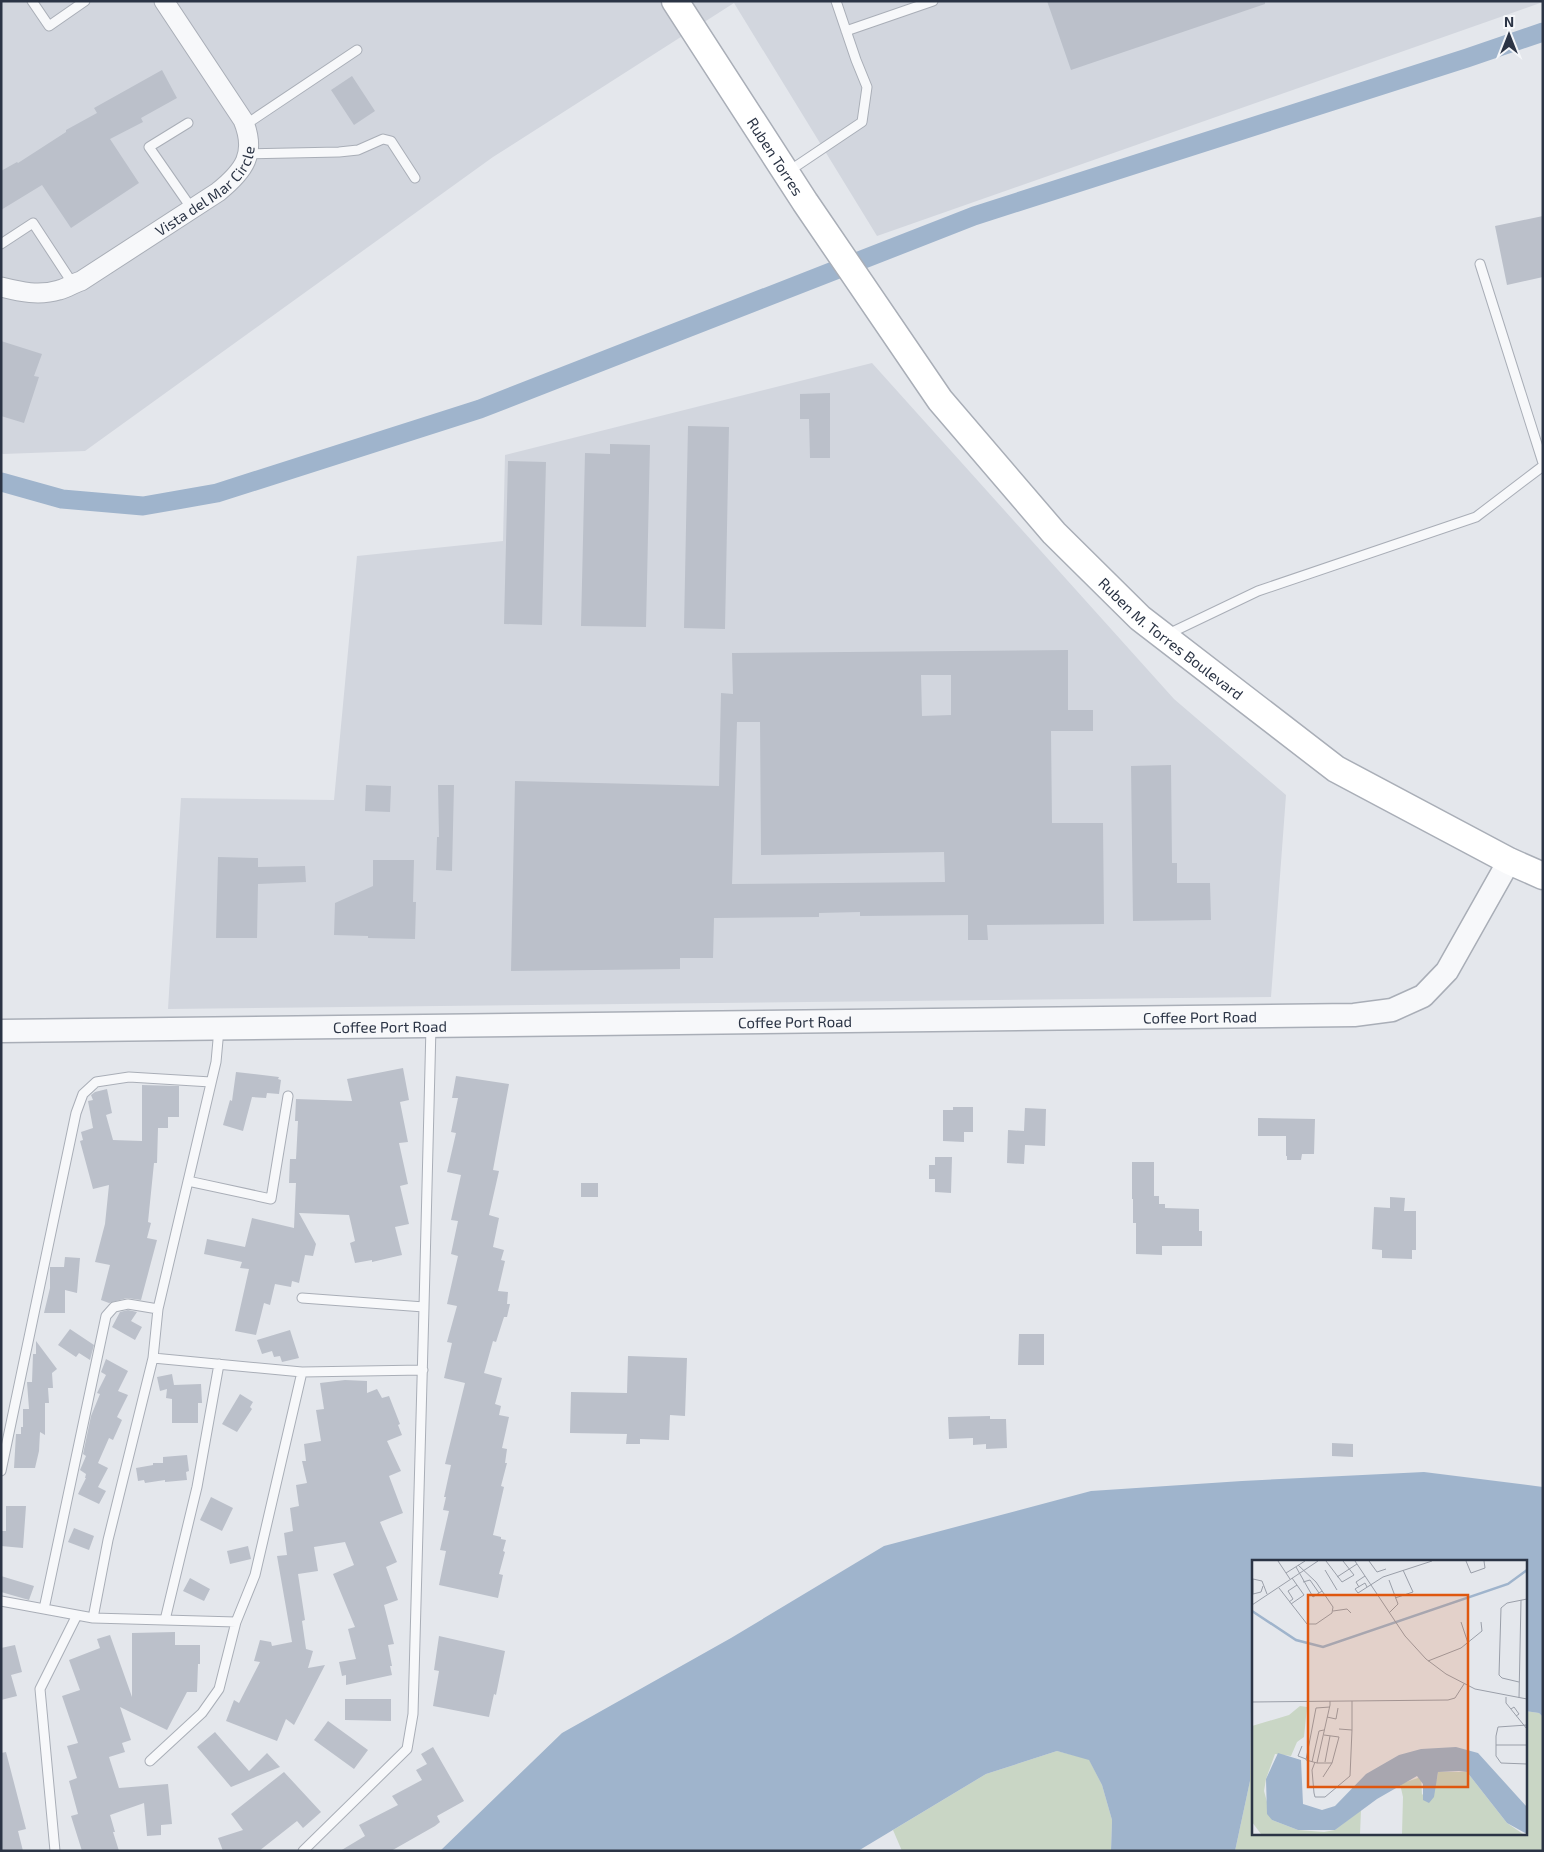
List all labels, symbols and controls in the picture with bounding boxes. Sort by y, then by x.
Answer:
north arrow [1484,10,1534,60]
text: N [1504,13,1514,30]
street label: Ruben Torres [744,114,807,199]
street label: Vista del Mar Circle [152,145,258,239]
street label: Ruben M. Torres Boulevard [1095,574,1247,703]
street label: Coffee Port Road [1143,1007,1257,1026]
street label: Coffee Port Road [738,1012,852,1031]
street label: Coffee Port Road [333,1017,447,1036]
inset map [1252,1560,1526,1834]

